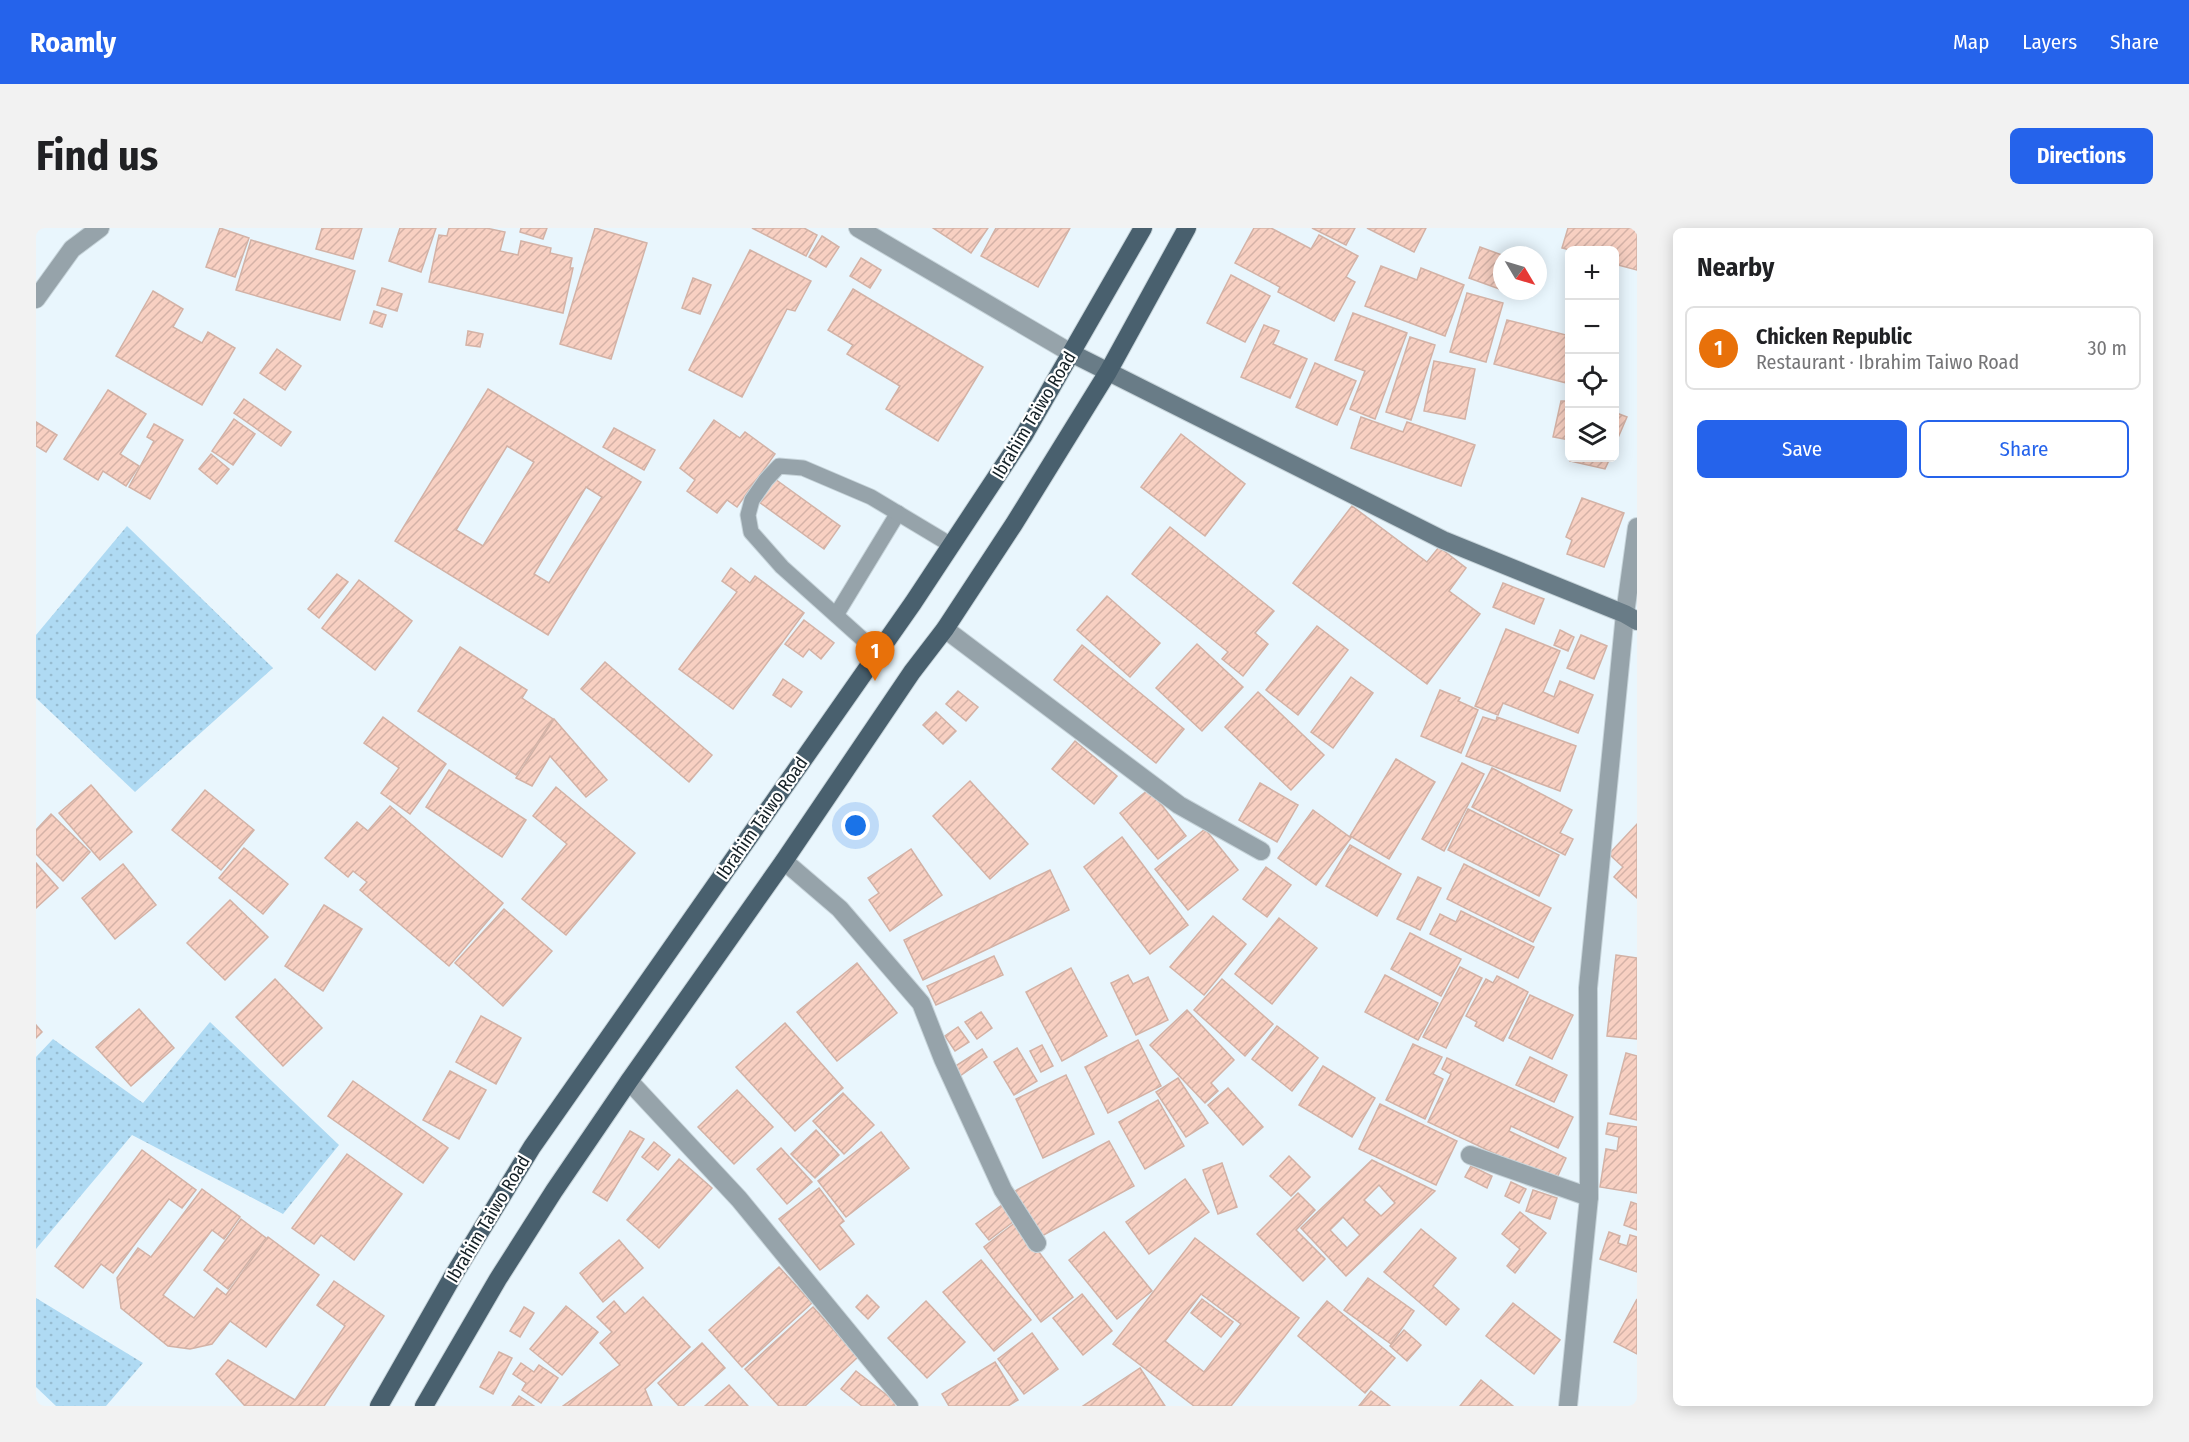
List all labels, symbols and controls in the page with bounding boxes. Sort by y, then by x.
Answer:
text: Roamly [30,26,116,59]
text: Map [1953,29,1989,55]
text: Layers [2022,29,2077,55]
text: Share [2110,29,2159,55]
button: Directions [2010,128,2153,184]
text: Find us [36,131,158,181]
north arrow [1493,246,1547,300]
map controls [1565,246,1619,462]
button: + [1565,246,1619,300]
text: Nearby [1697,252,1774,283]
button: − [1565,300,1619,354]
text: Chicken Republic [1756,323,1912,350]
text: 1 [1714,336,1723,360]
text: 30 m [2087,336,2127,360]
street label: Ibrahim Taiwo Road [987,347,1081,483]
text: Restaurant · Ibrahim Taiwo Road [1756,350,2019,374]
button: locate [1565,354,1619,408]
button: layers [1565,408,1619,462]
button: Save [1697,420,1907,478]
button: Share [1919,420,2129,478]
pin: 1 [856,632,894,681]
street label: Ibrahim Taiwo Road [712,752,812,884]
your location [841,811,870,840]
street label: Ibrahim Taiwo Road [441,1151,535,1287]

